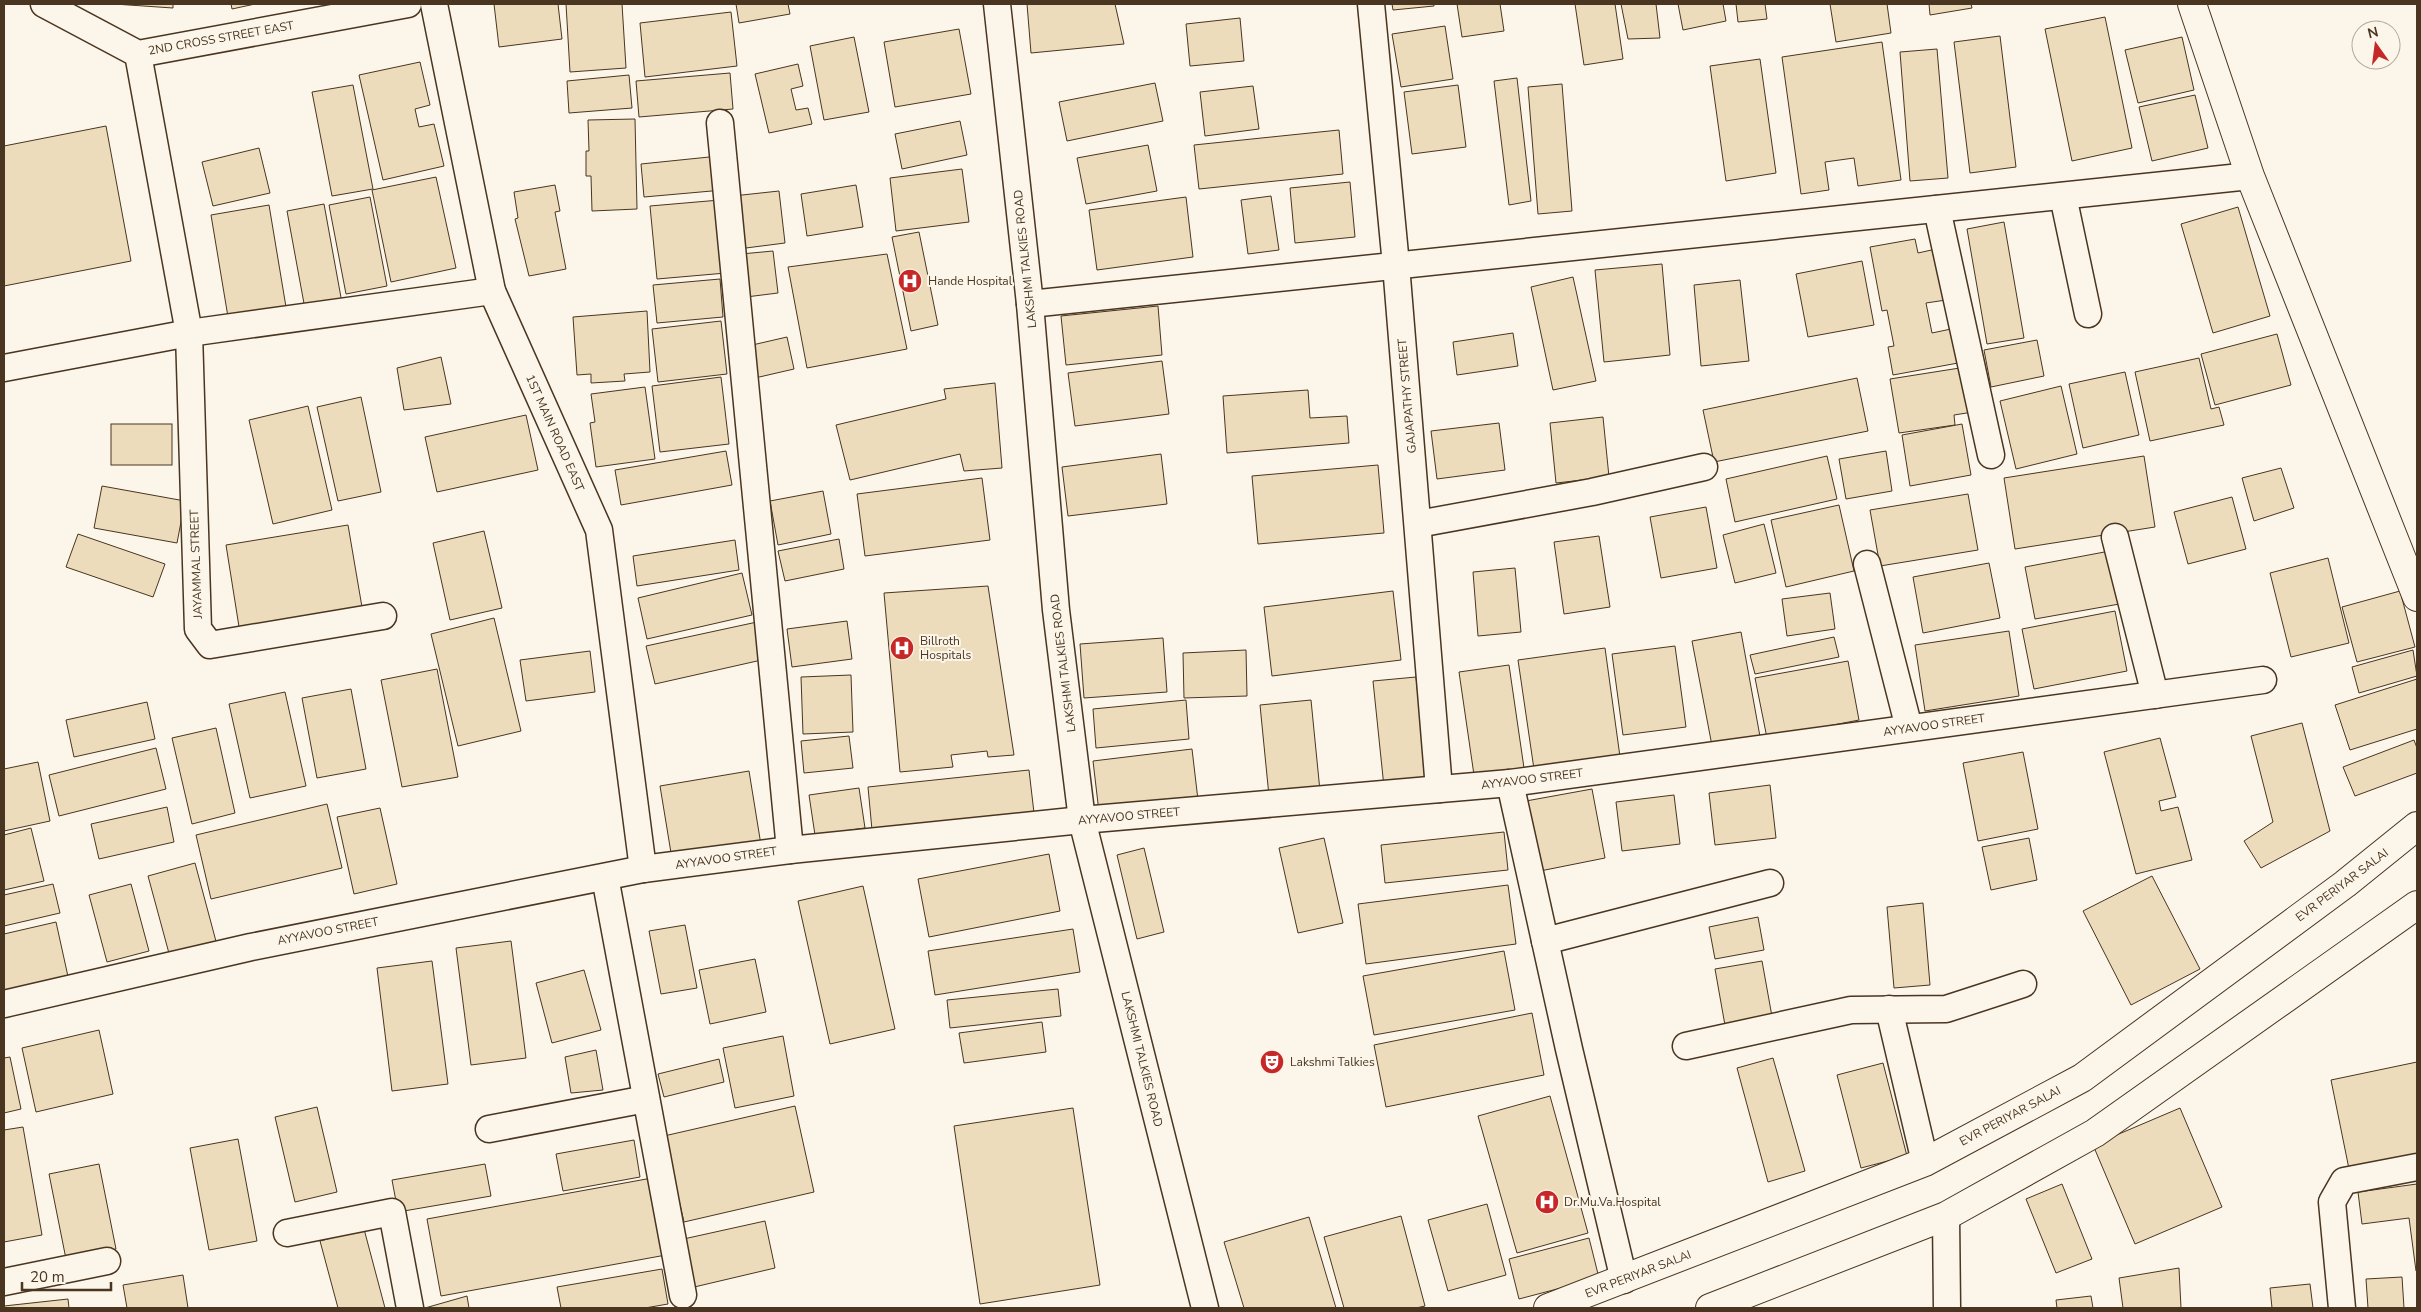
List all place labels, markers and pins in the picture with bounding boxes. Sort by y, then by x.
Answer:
hospital icon: Hande Hospital [897,268,923,294]
place label: Hande Hospital [928,273,1013,289]
place label: Billroth Hospitals [920,633,971,663]
hospital icon: Billroth Hospitals [889,635,915,661]
theatre icon: Lakshmi Talkies [1259,1049,1285,1075]
place label: Lakshmi Talkies [1290,1054,1375,1070]
hospital icon: Dr.Mu.Va.Hospital [1534,1189,1560,1215]
place label: Dr.Mu.Va.Hospital [1564,1194,1661,1210]

